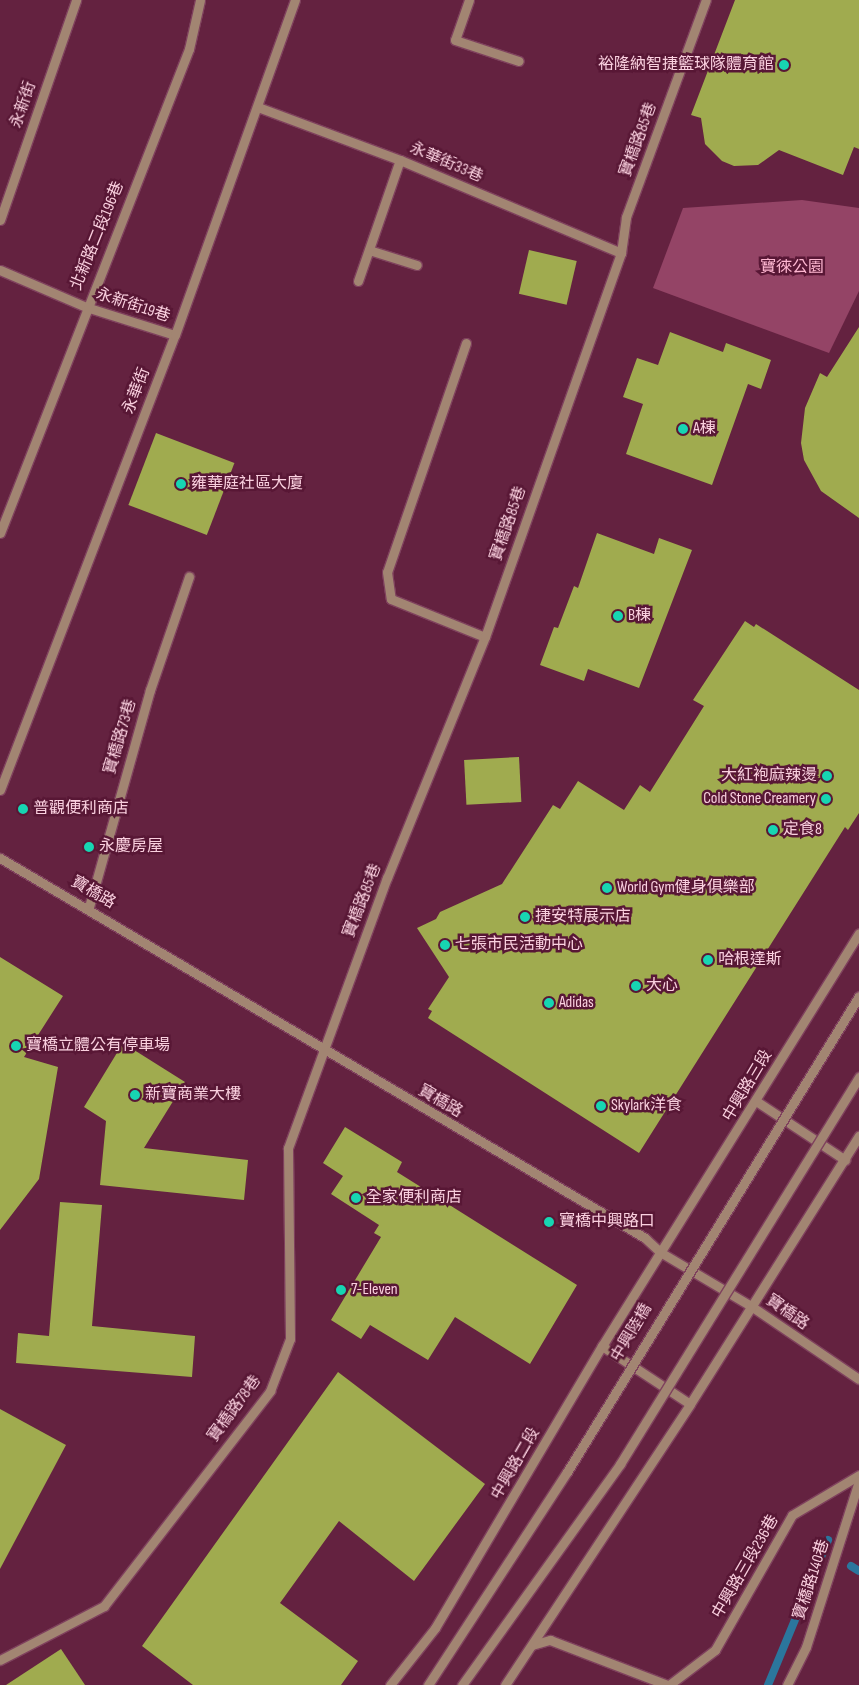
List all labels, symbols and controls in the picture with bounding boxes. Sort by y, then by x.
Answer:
place label: 裕隆納智捷籃球隊體育館 [598,55,774,75]
marker: 裕隆納智捷籃球隊體育館 [778,59,790,71]
street label: 永新街 [7,79,41,131]
street label: 寶橋路85巷 [617,100,661,180]
street label: 永華街33巷 [407,139,485,187]
street label: 北新路二段196巷 [67,179,129,293]
park label: 寶徠公園 [760,258,824,278]
street label: 永新街19巷 [94,285,172,327]
street label: 永華街 [119,365,155,417]
place label: A棟 [693,419,716,439]
marker: A棟 [677,423,689,435]
place label: 雍華庭社區大廈 [191,474,303,494]
marker: 雍華庭社區大廈 [175,478,187,490]
street label: 寶橋路85巷 [487,484,531,564]
place label: B棟 [628,606,651,626]
marker: B棟 [612,610,624,622]
street label: 寶橋路73巷 [101,697,141,777]
place label: 大紅袍麻辣燙 [721,766,817,786]
marker: 大紅袍麻辣燙 [821,770,833,782]
place label: Cold Stone Creamery [703,789,816,809]
marker: Cold Stone Creamery [820,793,832,805]
place label: 普觀便利商店 [33,799,129,819]
marker: 普觀便利商店 [17,803,29,815]
place label: 定食8 [783,820,822,840]
marker: 定食8 [767,824,779,836]
place label: 永慶房屋 [99,837,163,857]
marker: 永慶房屋 [83,841,95,853]
street label: 寶橋路85巷 [340,861,386,941]
street label: 寶橋路 [67,873,119,913]
place label: World Gym健身俱樂部 [617,878,755,898]
marker: World Gym健身俱樂部 [601,882,613,894]
place label: 捷安特展示店 [535,907,631,927]
marker: 捷安特展示店 [519,911,531,923]
place label: 七張市民活動中心 [455,935,583,955]
marker: 七張市民活動中心 [439,939,451,951]
place label: 哈根達斯 [718,950,782,970]
marker: 哈根達斯 [702,954,714,966]
place label: 大心 [646,976,678,996]
marker: 大心 [630,980,642,992]
place label: Adidas [559,993,594,1013]
marker: Adidas [543,997,555,1009]
place label: 寶橋立體公有停車場 [26,1036,170,1056]
marker: 寶橋立體公有停車場 [10,1040,22,1052]
street label: 中興路三段 [719,1047,777,1125]
street label: 寶橋路 [414,1082,466,1122]
place label: 新寶商業大樓 [145,1085,241,1105]
marker: 新寶商業大樓 [129,1089,141,1101]
place label: Skylark洋食 [611,1096,682,1116]
marker: Skylark洋食 [595,1100,607,1112]
place label: 全家便利商店 [366,1188,462,1208]
marker: 全家便利商店 [350,1192,362,1204]
place label: 寶橋中興路口 [559,1212,655,1232]
marker: 寶橋中興路口 [543,1216,555,1228]
place label: 7-Eleven [351,1280,398,1300]
marker: 7-Eleven [335,1284,347,1296]
street label: 寶橋路 [762,1291,812,1335]
street label: 中興陸橋 [607,1301,657,1365]
street label: 寶橋路78巷 [205,1372,265,1446]
street label: 中興路二段 [488,1425,544,1503]
street label: 中興路三段236巷 [709,1512,783,1622]
street label: 寶橋路140巷 [790,1537,834,1623]

